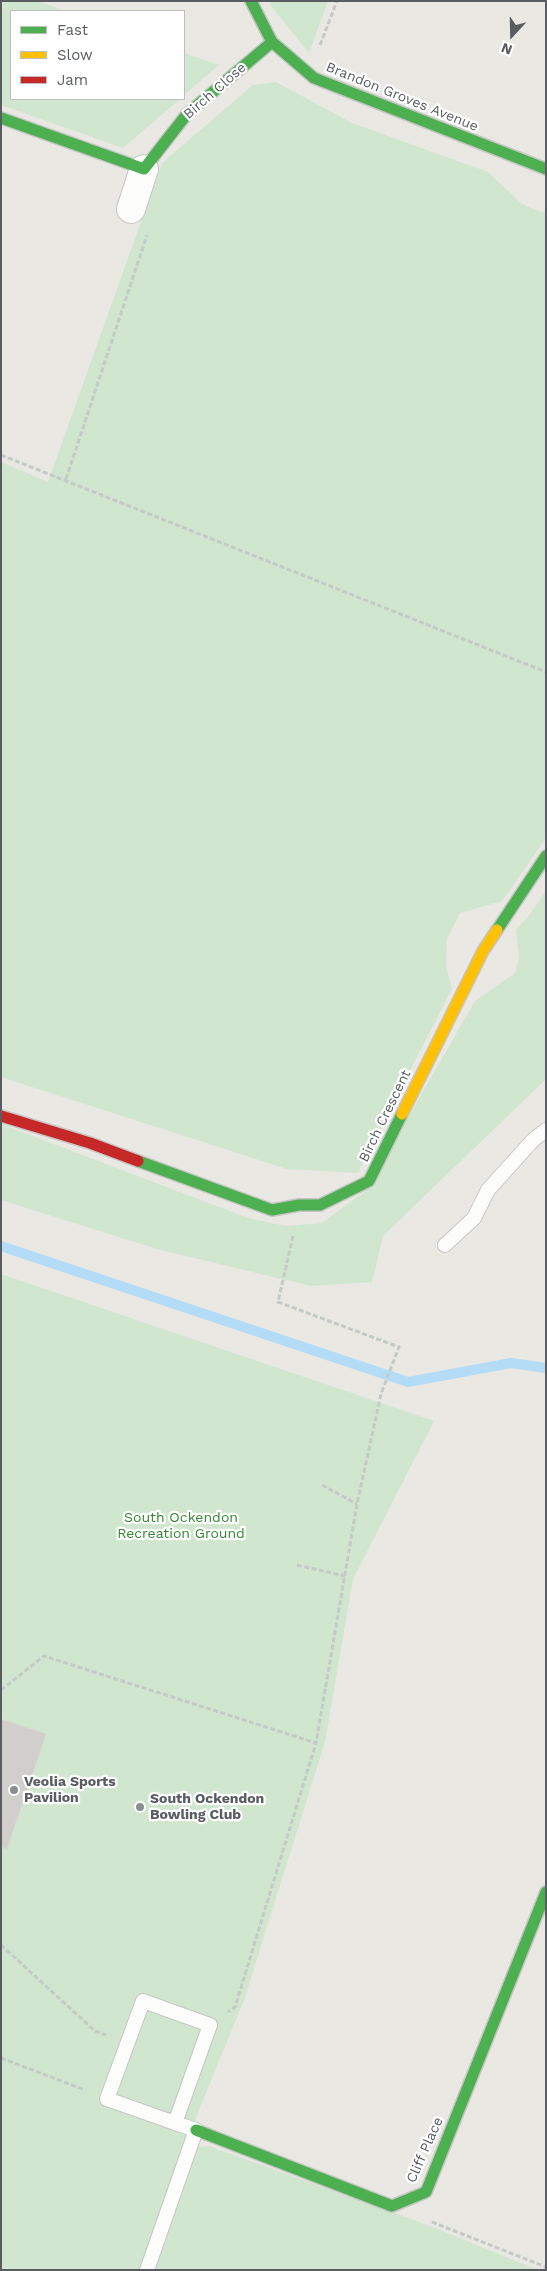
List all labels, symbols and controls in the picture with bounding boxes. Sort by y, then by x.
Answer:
legend [10,10,185,100]
north arrow [487,10,537,60]
text: Fast [57,21,88,39]
text: N [499,40,514,58]
text: Slow [57,46,93,64]
street label: Birch Close [180,59,250,123]
street label: Brandon Groves Avenue [323,59,481,135]
text: Jam [57,71,88,89]
street label: Birch Crescent [355,1067,415,1165]
park label: South Ockendon Recreation Ground [117,1510,245,1542]
place label: Veolia Sports Pavilion [24,1774,116,1806]
marker: Veolia Sports Pavilion [8,1784,20,1796]
place label: South Ockendon Bowling Club [150,1791,264,1824]
marker: South Ockendon Bowling Club [134,1801,146,1813]
street label: Cliff Place [403,2115,447,2185]

